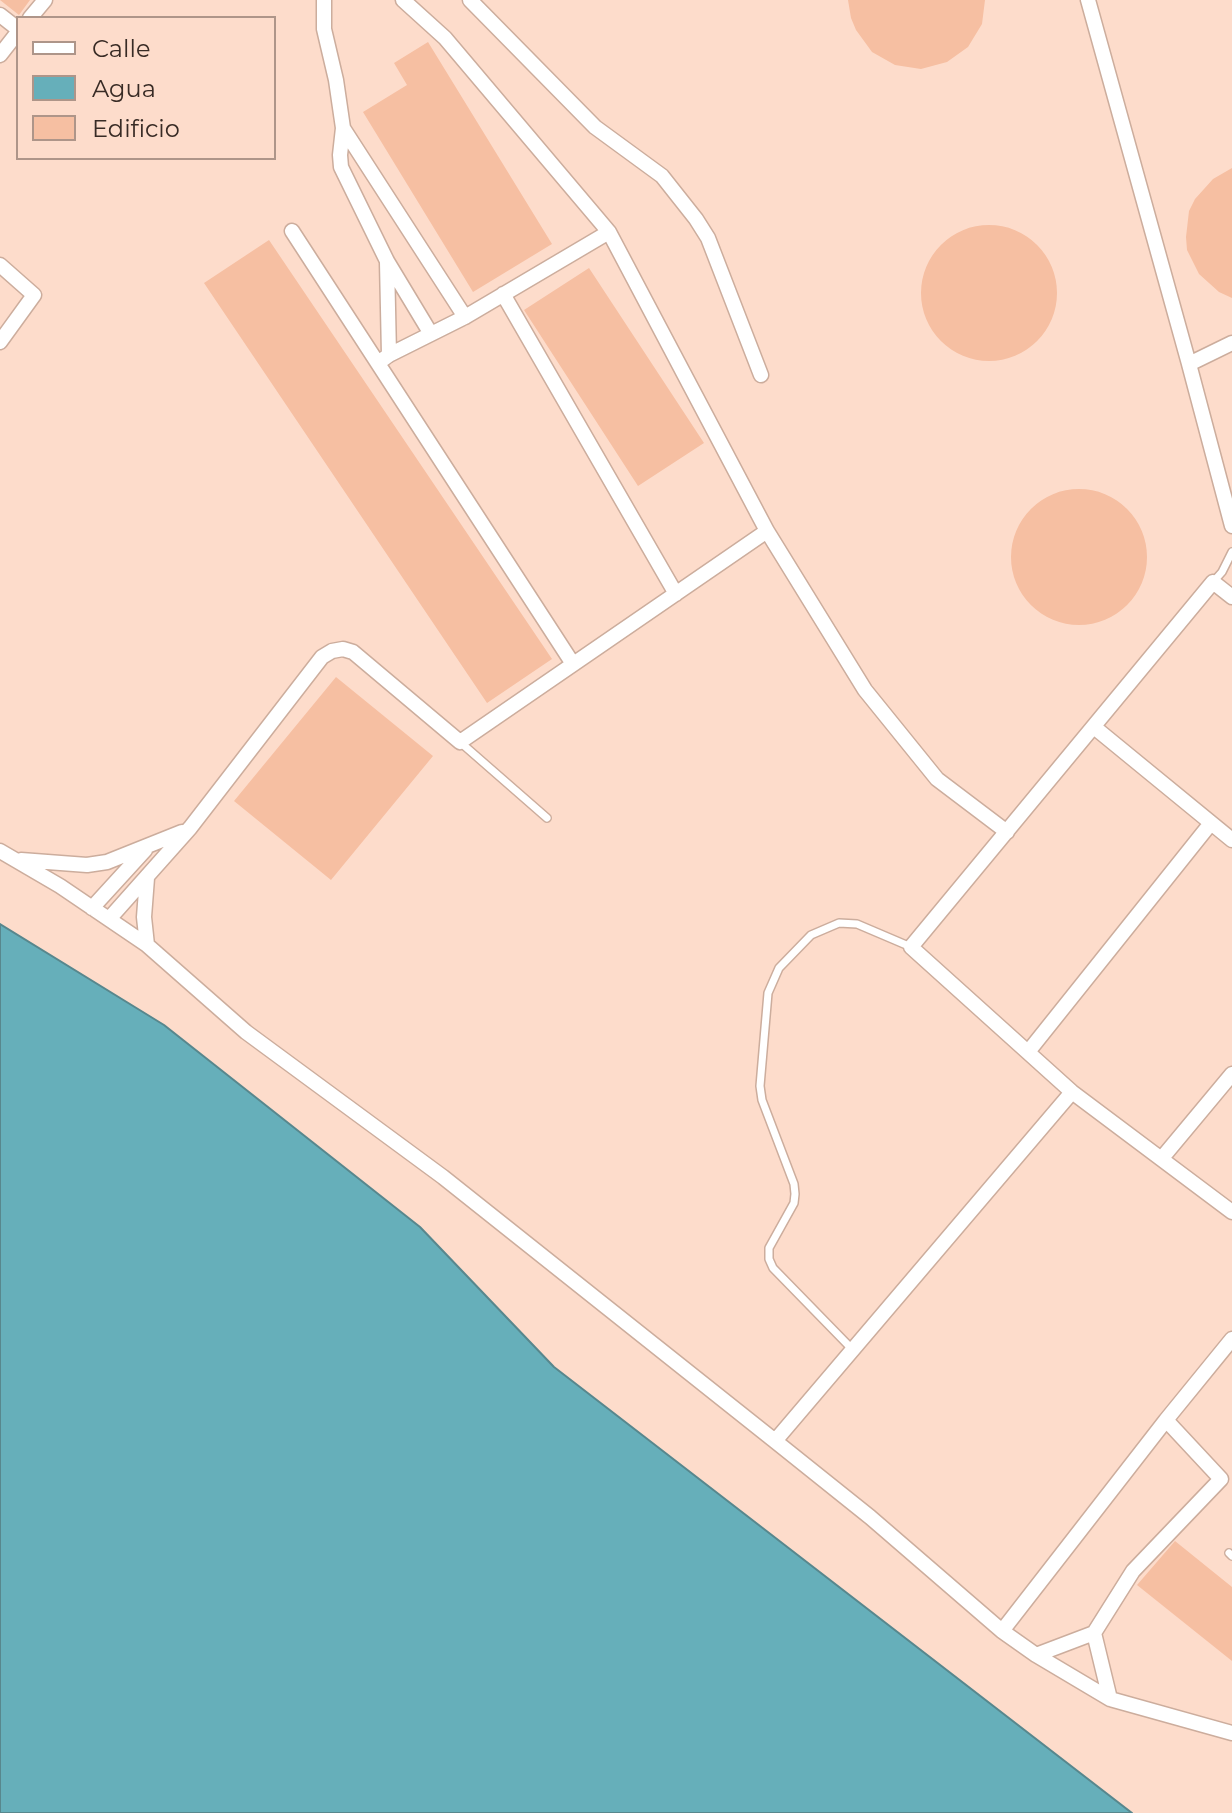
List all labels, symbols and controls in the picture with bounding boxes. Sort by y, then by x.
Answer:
legend [16,16,276,160]
text: Calle [92,34,150,63]
text: Agua [92,74,156,103]
text: Edificio [92,114,180,143]

